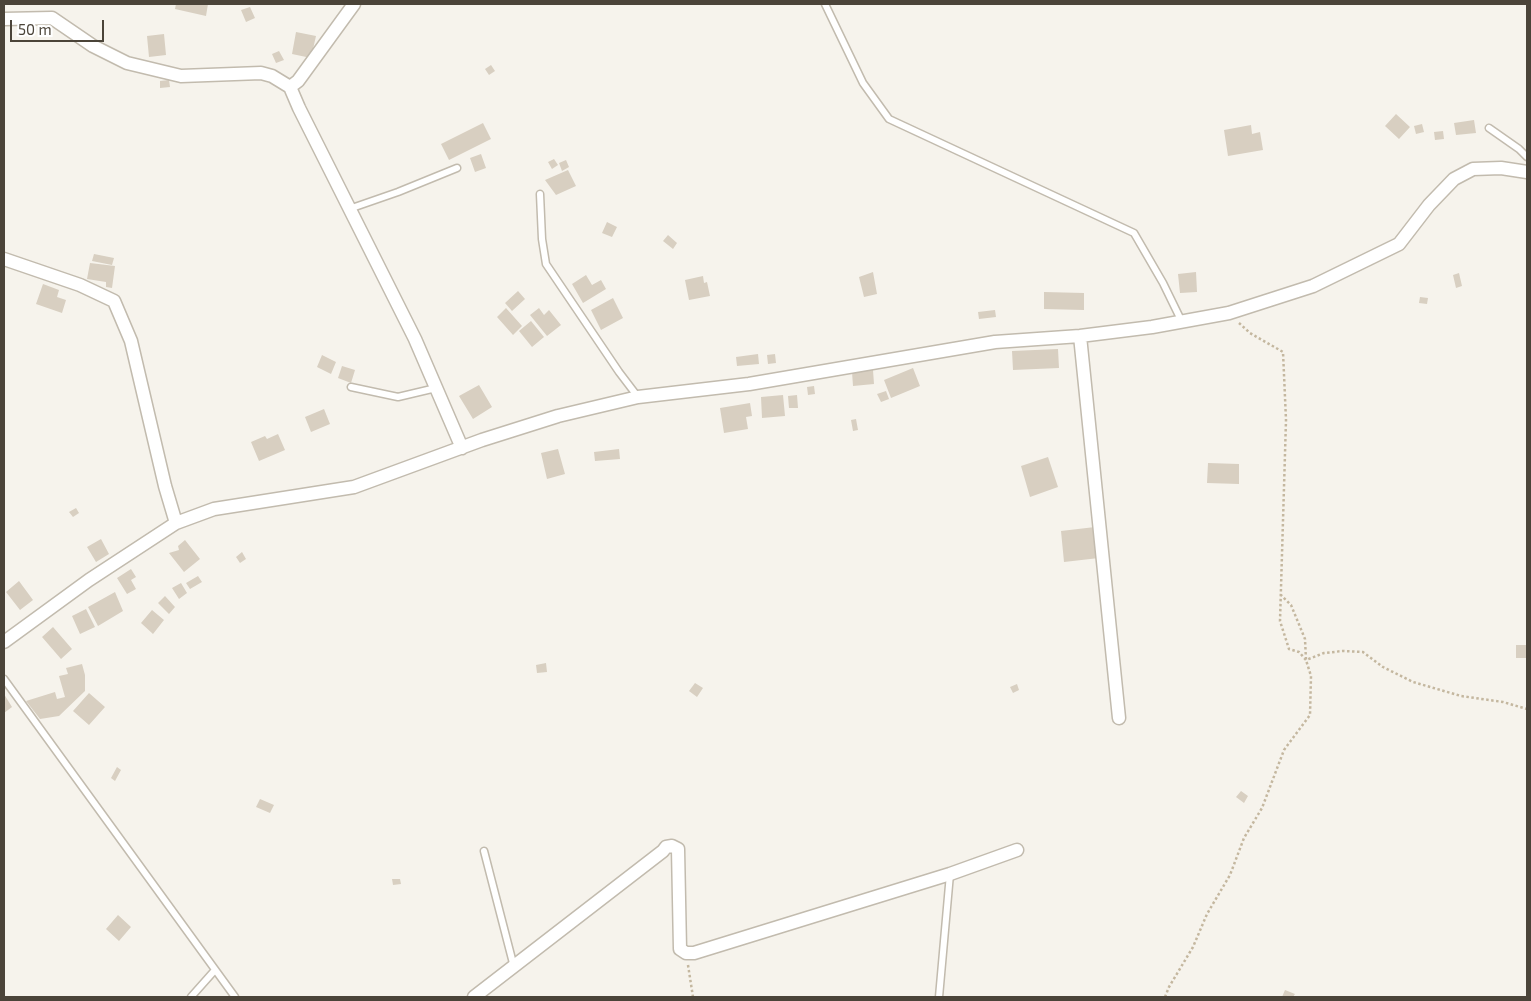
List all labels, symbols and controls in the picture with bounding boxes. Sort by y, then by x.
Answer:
scale bar [12,10,106,42]
text: 50 m [18,20,52,38]

